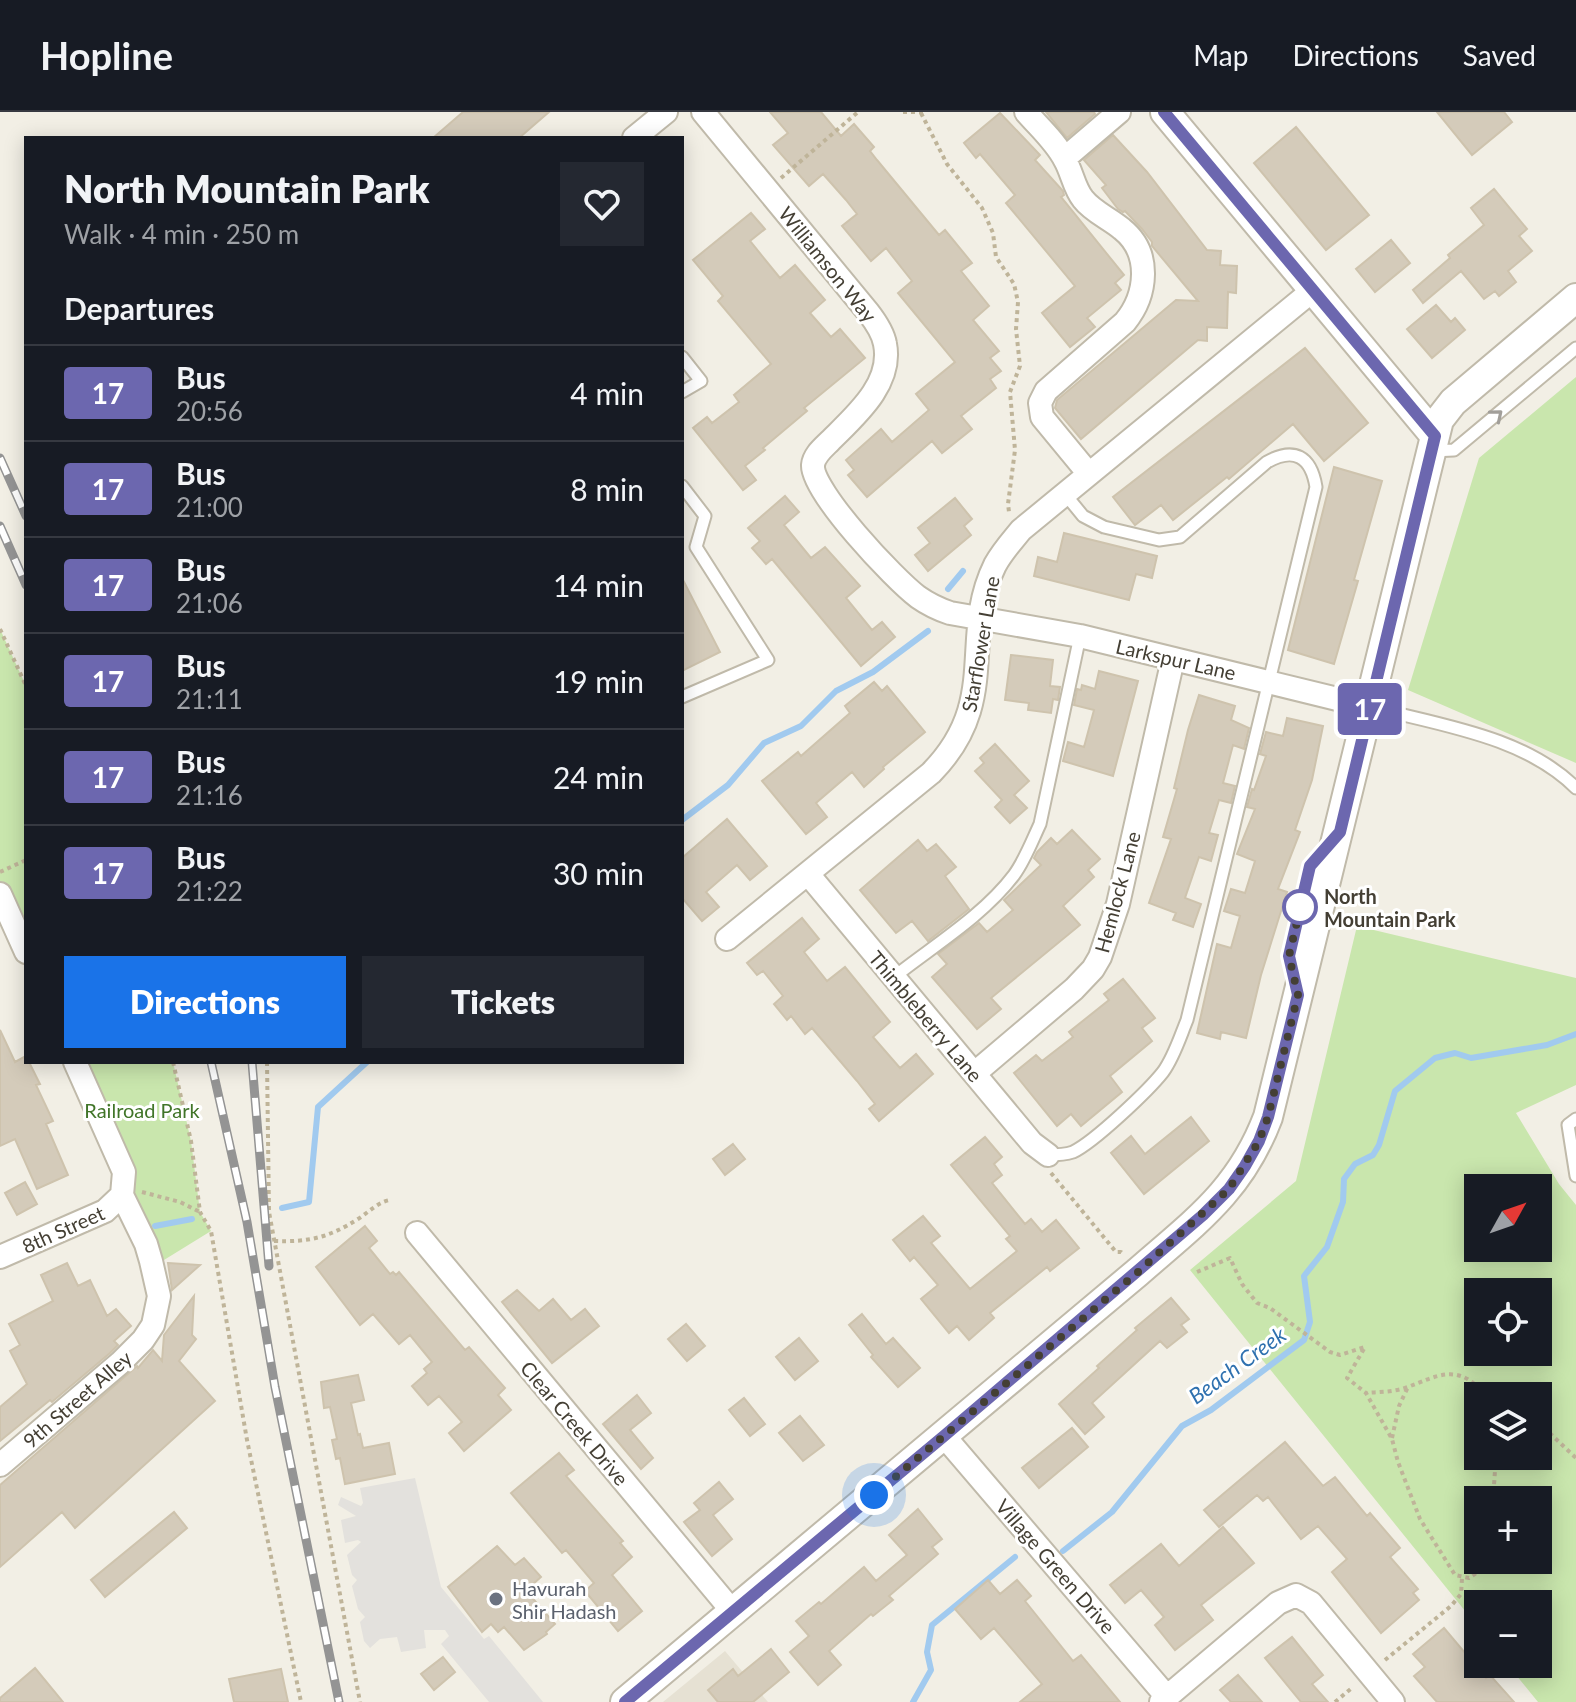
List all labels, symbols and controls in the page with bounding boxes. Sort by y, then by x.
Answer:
text: Hopline [40,32,173,78]
text: Map [1193,38,1248,72]
text: Directions [1292,38,1419,72]
text: Saved [1463,38,1536,72]
button: heart [560,162,644,246]
text: North Mountain Park [64,165,429,211]
street label: Williamson Way [774,201,882,327]
text: Walk · 4 min · 250 m [64,218,299,250]
text: Departures [64,290,214,326]
text: Bus [176,359,226,395]
text: 4 min [570,375,644,411]
text: 17 [92,376,124,410]
text: 20:56 [176,395,243,427]
one-way arrow [1487,410,1502,425]
text: Bus [176,455,226,491]
text: 8 min [570,471,644,507]
text: 17 [92,472,124,506]
text: 21:00 [176,491,243,523]
text: Bus [176,551,226,587]
text: 14 min [553,567,644,603]
text: 17 [92,568,124,602]
street label: Starflower Lane [956,574,1004,714]
text: 21:06 [176,587,243,619]
street label: Larkspur Lane [1114,634,1238,684]
text: Bus [176,647,226,683]
text: 19 min [553,663,644,699]
text: 17 [92,664,124,698]
text: 21:11 [176,683,243,715]
line badge: 17 [1334,683,1406,735]
text: 17 [1354,692,1386,726]
text: Bus [176,743,226,779]
text: 24 min [553,759,644,795]
text: 17 [92,760,124,794]
text: 21:16 [176,779,243,811]
street label: Hemlock Lane [1089,829,1145,955]
text: Bus [176,839,226,875]
text: 30 min [553,855,644,891]
text: 17 [92,856,124,890]
text: 21:22 [176,875,243,907]
place label: North Mountain Park [1324,884,1456,931]
marker: North Mountain Park [1283,890,1317,924]
street label: Thimbleberry Lane [864,946,988,1086]
button: Directions [64,956,346,1048]
button: Tickets [362,956,644,1048]
park label: Railroad Park [84,1098,201,1122]
north arrow [1464,1174,1552,1262]
map controls [1464,1174,1552,1678]
street label: 8th Street [18,1200,108,1258]
button: locate [1464,1278,1552,1366]
water label: Beach Creek [1183,1320,1291,1409]
street label: 9th Street Alley [18,1345,137,1453]
street label: Clear Creek Drive [516,1356,634,1490]
button: layers [1464,1382,1552,1470]
your location [854,1475,894,1515]
button: + [1464,1486,1552,1574]
street label: Village Green Drive [991,1494,1121,1638]
place label: Havurah Shir Hadash [512,1576,617,1623]
marker: Havurah Shir Hadash [487,1590,505,1608]
button: − [1464,1590,1552,1678]

